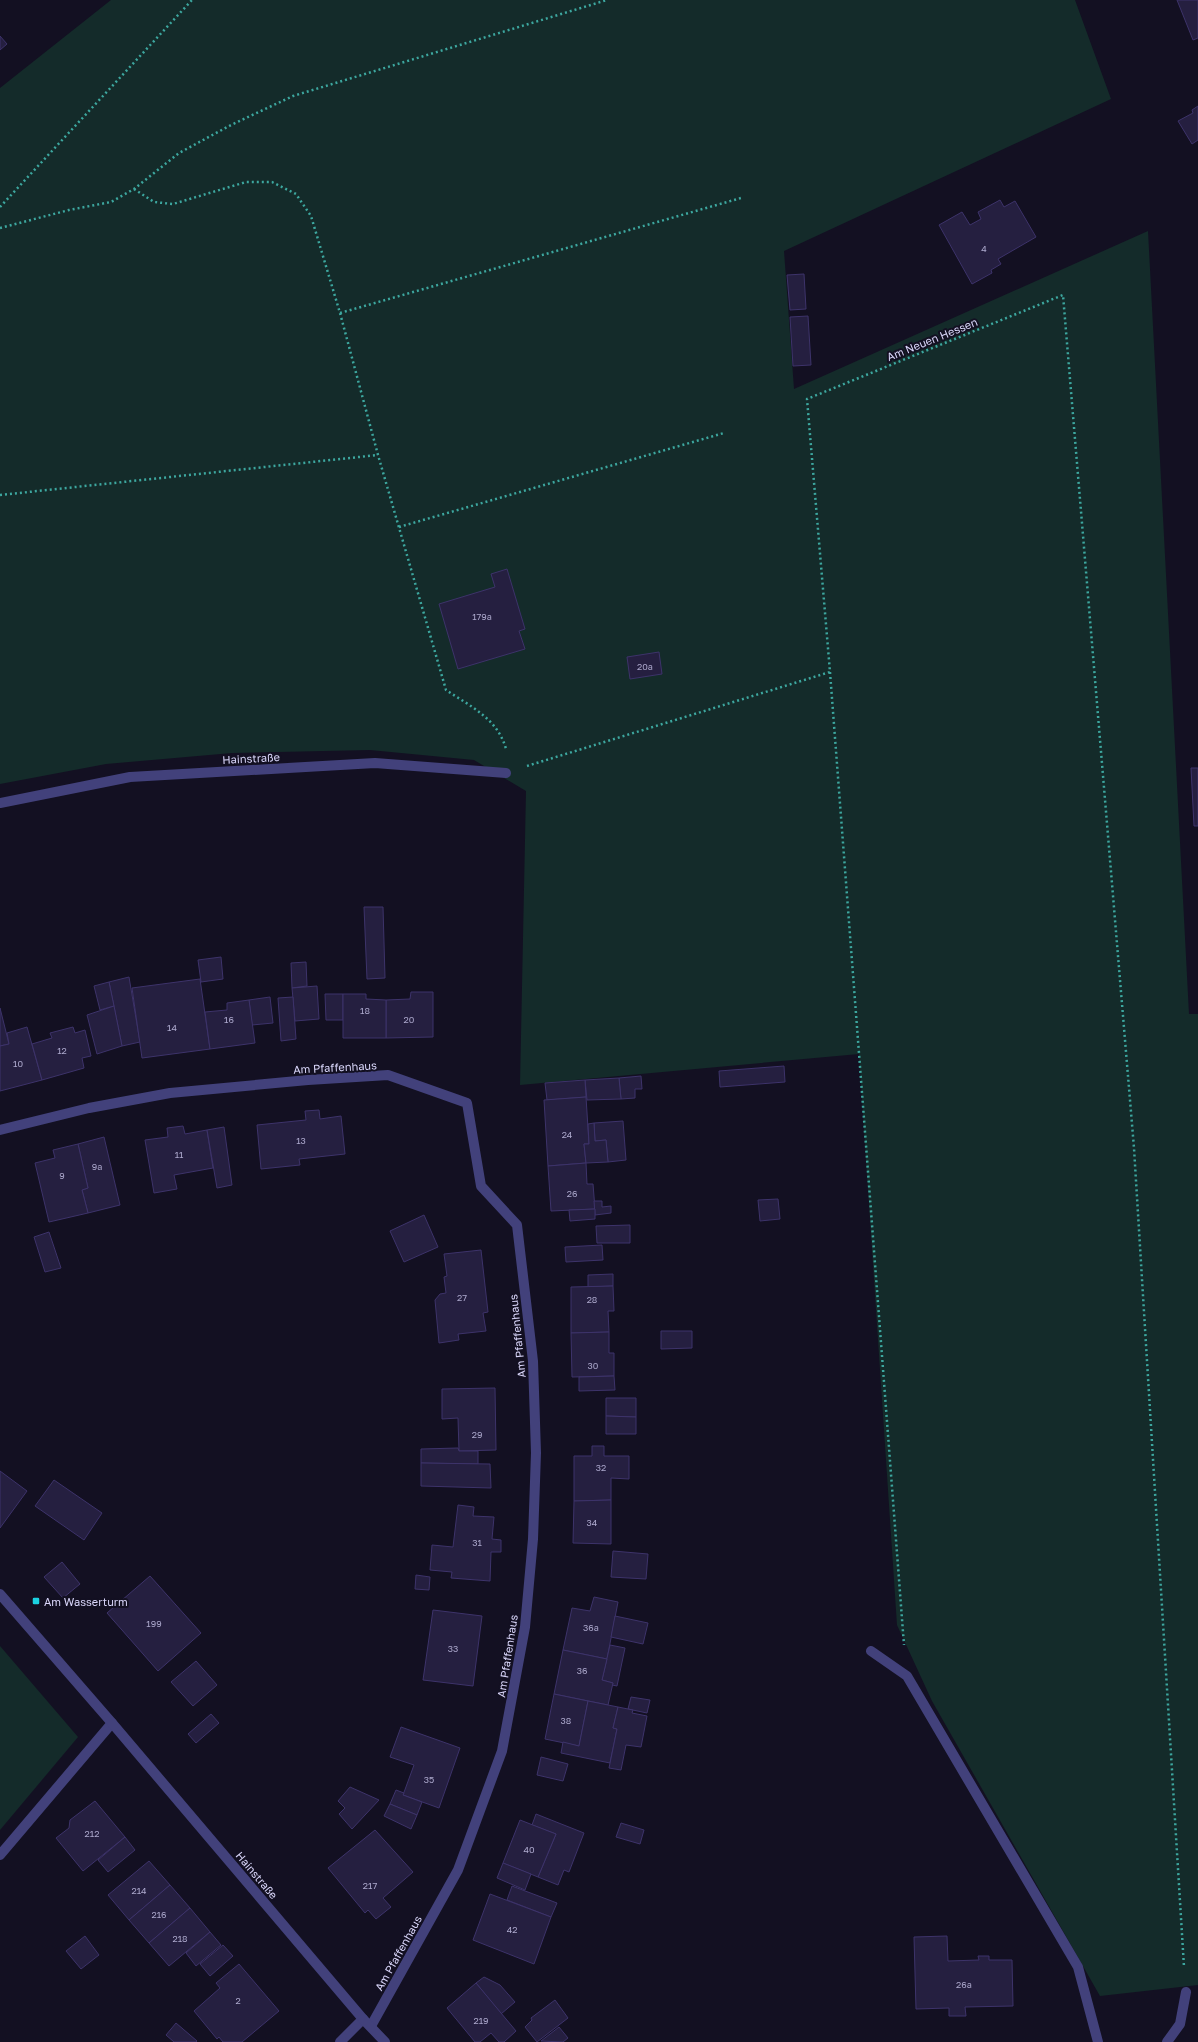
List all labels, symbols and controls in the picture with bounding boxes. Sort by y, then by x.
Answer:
house number: 4 [981,243,987,254]
street label: Am Neuen Hessen [885,315,979,363]
house number: 179a [472,611,492,622]
house number: 20a [637,661,653,672]
street label: Hainstraße [222,750,280,766]
house number: 18 [360,1005,370,1016]
house number: 16 [224,1014,234,1025]
house number: 20 [404,1014,415,1025]
house number: 14 [167,1022,177,1033]
house number: 12 [57,1045,67,1056]
house number: 10 [13,1058,23,1069]
street label: Am Pfaffenhaus [293,1058,377,1076]
house number: 24 [562,1129,573,1140]
house number: 13 [296,1135,306,1146]
house number: 11 [175,1149,184,1160]
house number: 9a [92,1161,102,1172]
house number: 9 [59,1170,65,1181]
house number: 26 [567,1188,577,1199]
house number: 27 [457,1292,467,1303]
street label: Am Pfaffenhaus [506,1293,528,1378]
house number: 28 [587,1294,597,1305]
house number: 30 [588,1360,599,1371]
house number: 29 [472,1429,482,1440]
house number: 32 [596,1462,606,1473]
house number: 34 [587,1517,598,1528]
house number: 31 [472,1537,482,1548]
place label: Am Wasserturm [44,1595,128,1608]
marker: Am Wasserturm [31,1596,41,1606]
street label: Am Pfaffenhaus [494,1613,520,1698]
house number: 199 [146,1618,162,1629]
house number: 36a [583,1622,599,1633]
house number: 33 [448,1643,458,1654]
house number: 36 [577,1665,587,1676]
house number: 38 [561,1715,571,1726]
house number: 35 [424,1774,434,1785]
house number: 212 [85,1828,99,1839]
house number: 40 [523,1844,535,1855]
street label: Hainstraße [233,1849,281,1901]
house number: 217 [363,1880,377,1891]
house number: 214 [131,1885,147,1896]
house number: 216 [151,1909,167,1920]
street label: Am Pfaffenhaus [372,1913,424,1993]
house number: 42 [507,1924,517,1935]
house number: 218 [172,1933,188,1944]
house number: 26a [956,1979,972,1990]
house number: 2 [235,1995,241,2006]
house number: 219 [473,2015,489,2026]

